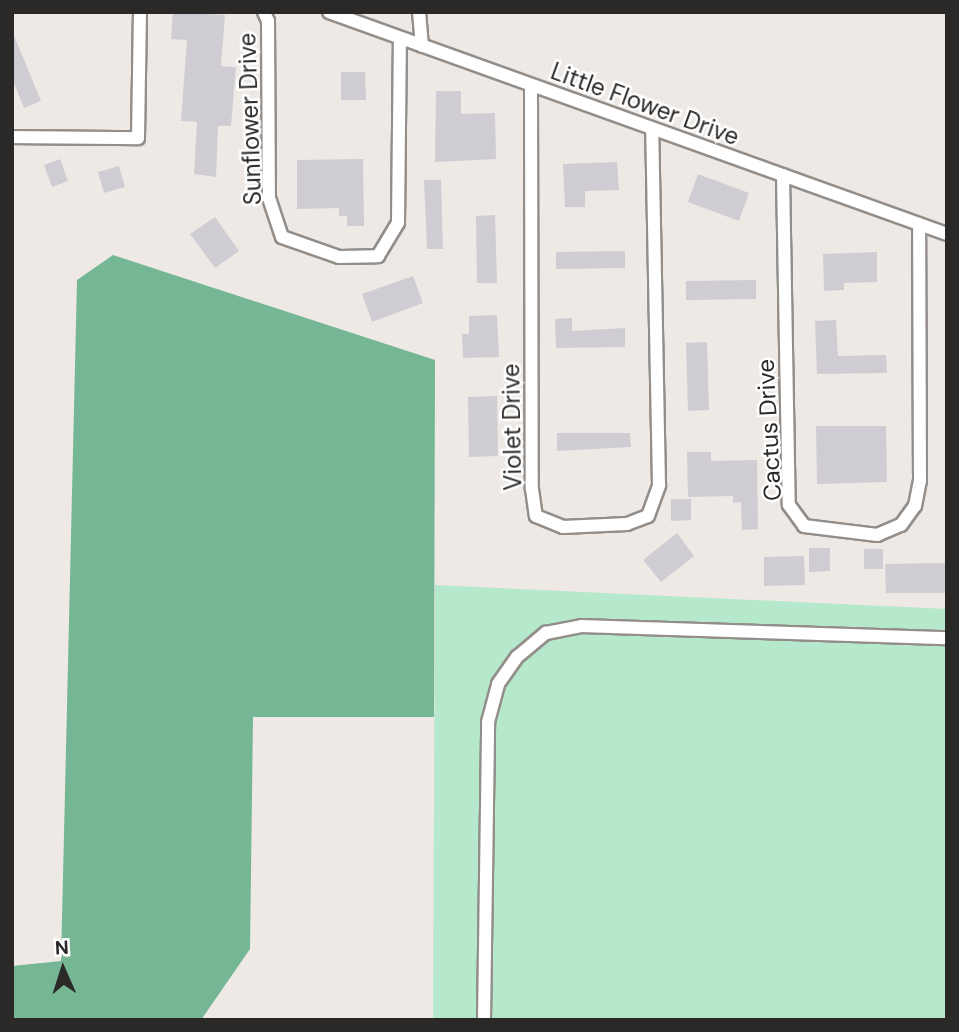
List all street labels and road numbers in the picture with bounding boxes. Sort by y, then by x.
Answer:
street label: Sunflower Drive [233,32,267,206]
street label: Little Flower Drive [547,57,743,151]
street label: Cactus Drive [751,358,787,502]
street label: Violet Drive [496,363,528,491]

